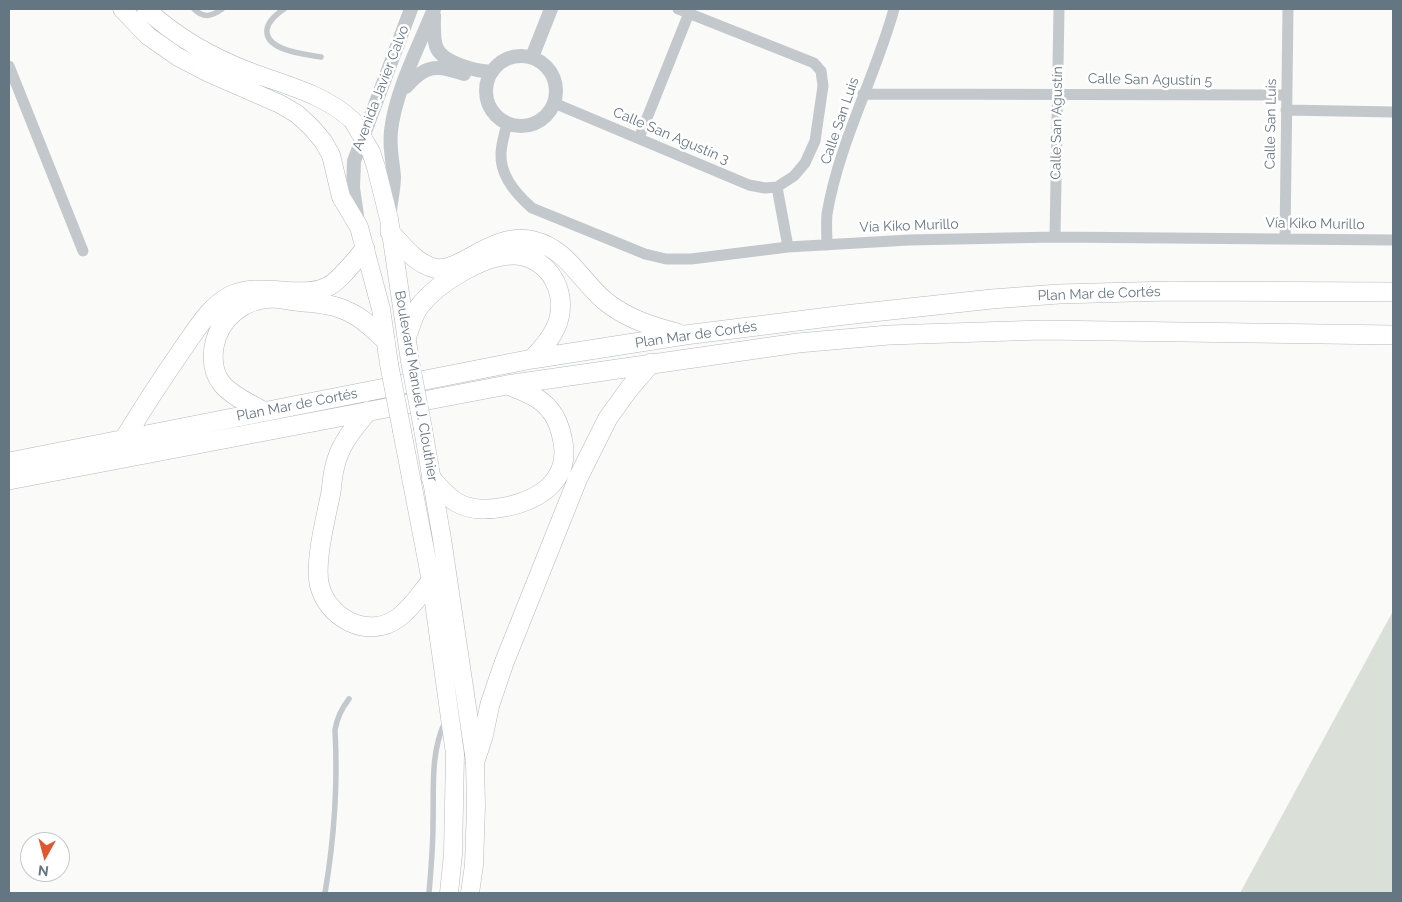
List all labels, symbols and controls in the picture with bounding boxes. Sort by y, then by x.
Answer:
street label: Avenida Javier Calvo [349,23,413,153]
street label: Calle San Agustín [1048,66,1066,180]
street label: Calle San Agustín 5 [1088,71,1212,89]
street label: Calle San Luis [817,75,863,167]
street label: Calle San Luis [1262,78,1280,170]
street label: Calle San Agustín 3 [610,104,732,168]
street label: Vía Kiko Murillo [1265,215,1365,233]
street label: Vía Kiko Murillo [859,216,959,236]
street label: Plan Mar de Cortés [1037,283,1161,305]
street label: Boulevard Manuel J. Clouthier [391,289,441,483]
street label: Plan Mar de Cortés [634,318,758,352]
street label: Plan Mar de Cortés [235,385,359,425]
north arrow [20,832,70,882]
text: N [37,862,50,879]

